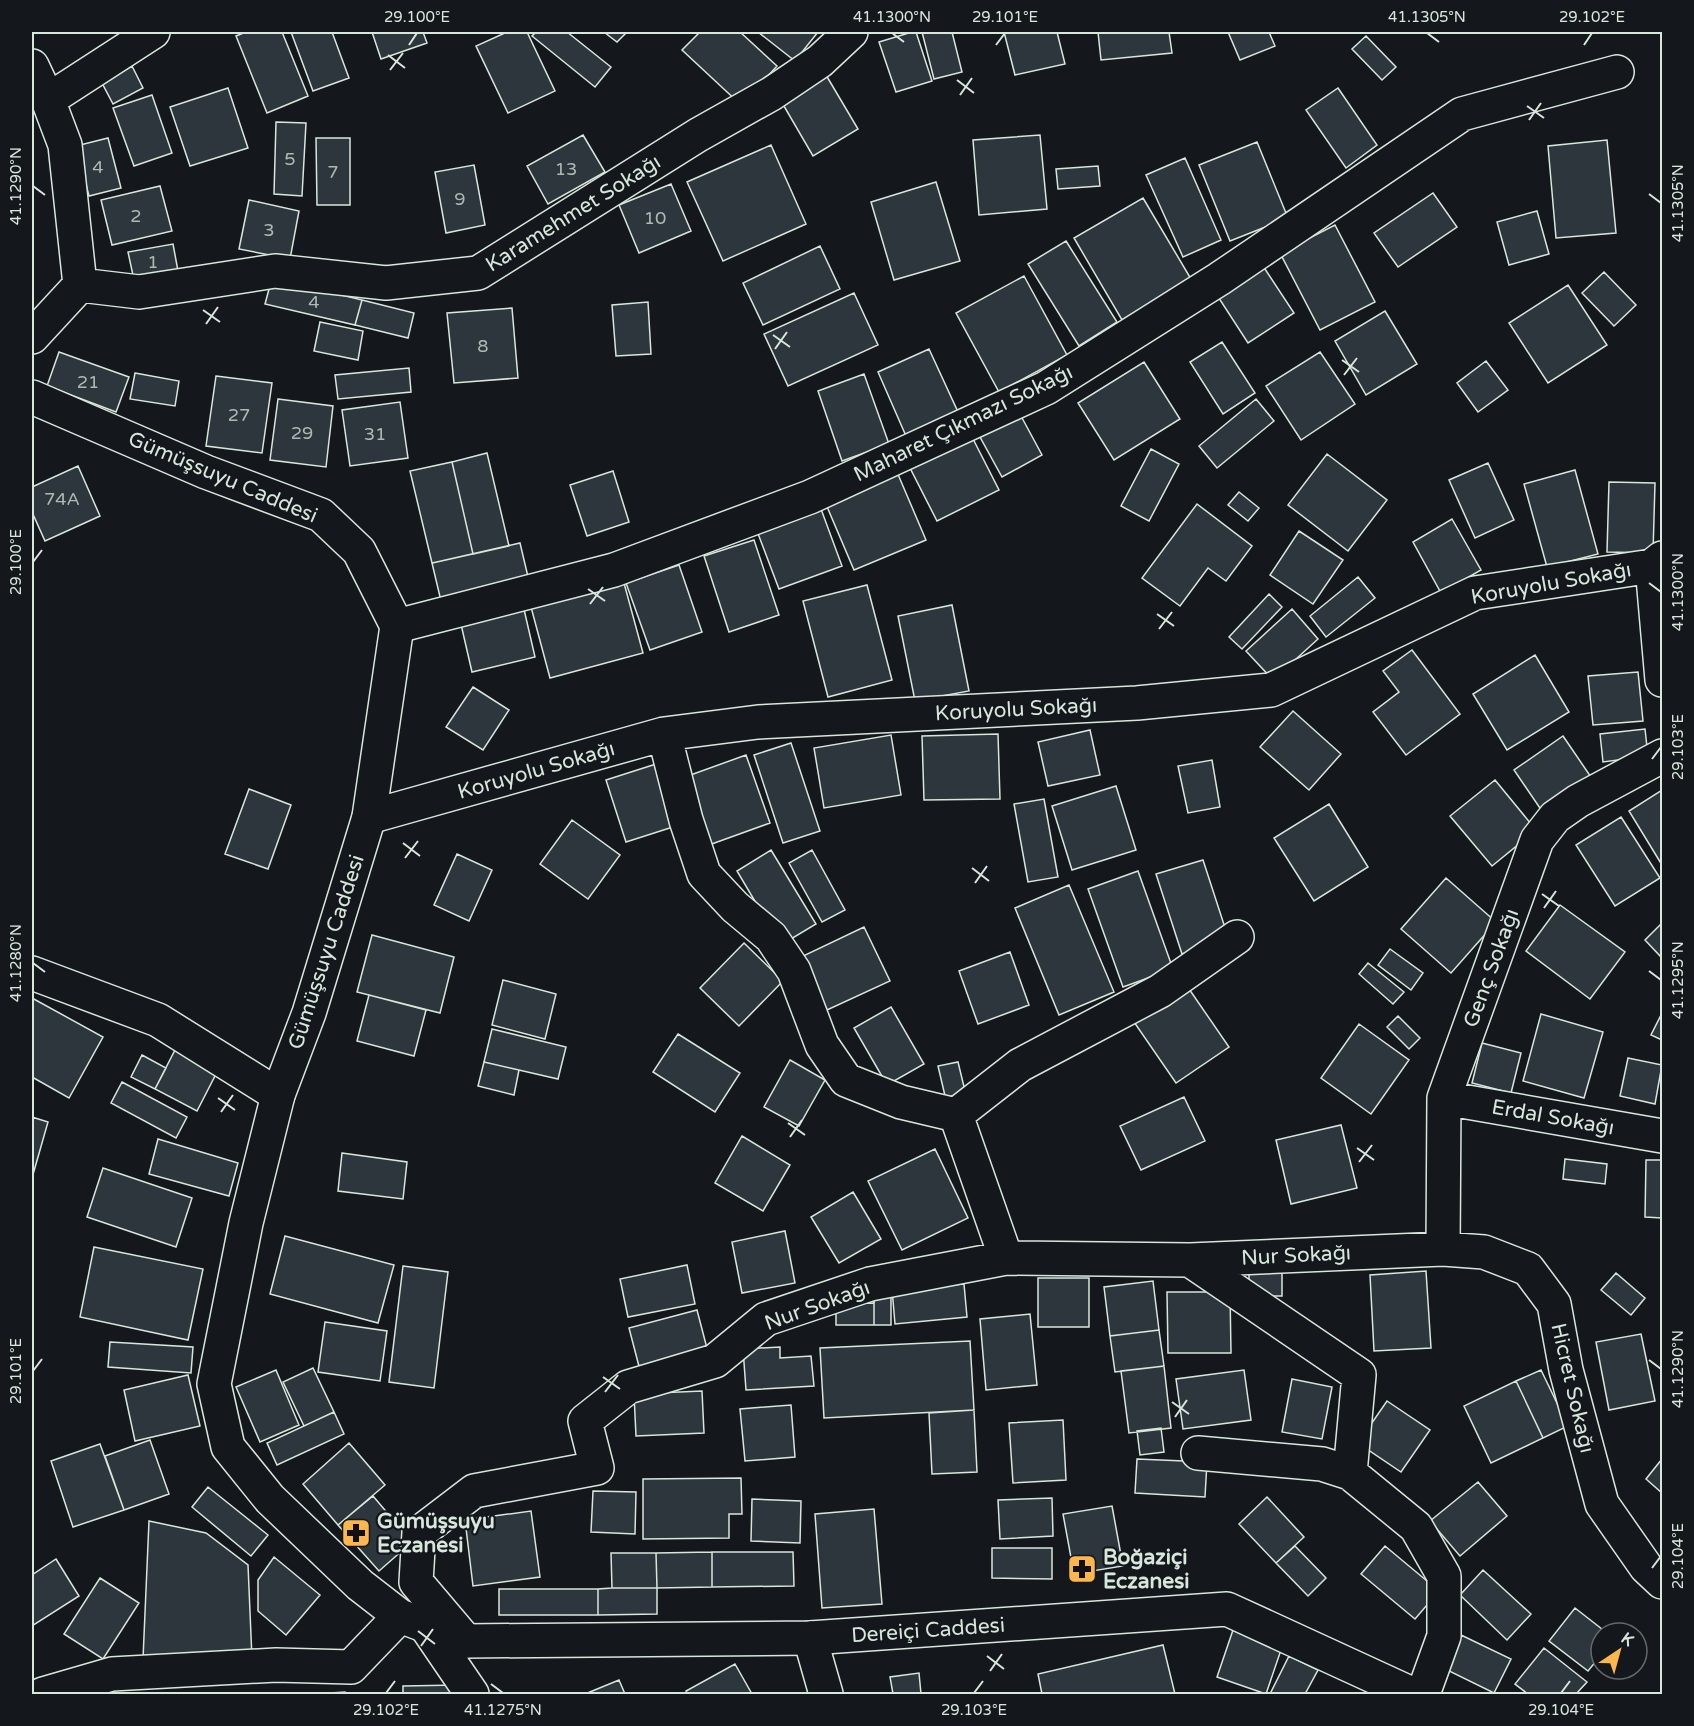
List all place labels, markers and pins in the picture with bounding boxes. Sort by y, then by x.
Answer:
place label: Gümüşsuyu Eczanesi [377,1509,495,1558]
pharmacy icon: Gümüşsuyu Eczanesi [340,1517,372,1549]
place label: Boğaziçi Eczanesi [1103,1545,1190,1594]
pharmacy icon: Boğaziçi Eczanesi [1066,1553,1098,1585]

